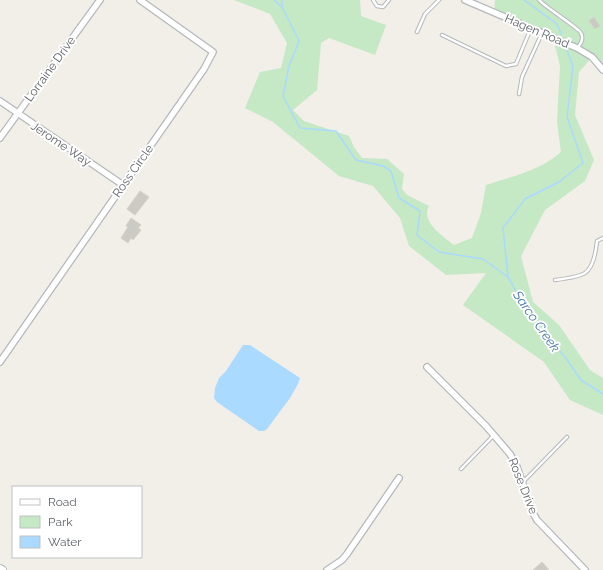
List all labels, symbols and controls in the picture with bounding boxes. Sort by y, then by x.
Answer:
street label: Hagen Road [503,11,571,51]
street label: Lorraine Drive [22,34,78,104]
street label: Jerome Way [28,119,94,169]
street label: Ross Circle [110,142,156,200]
water label: Sarco Creek [510,287,563,355]
street label: Rose Drive [505,456,541,516]
legend [12,486,142,558]
text: Road [48,495,77,509]
text: Park [48,515,73,529]
text: Water [48,535,82,549]

